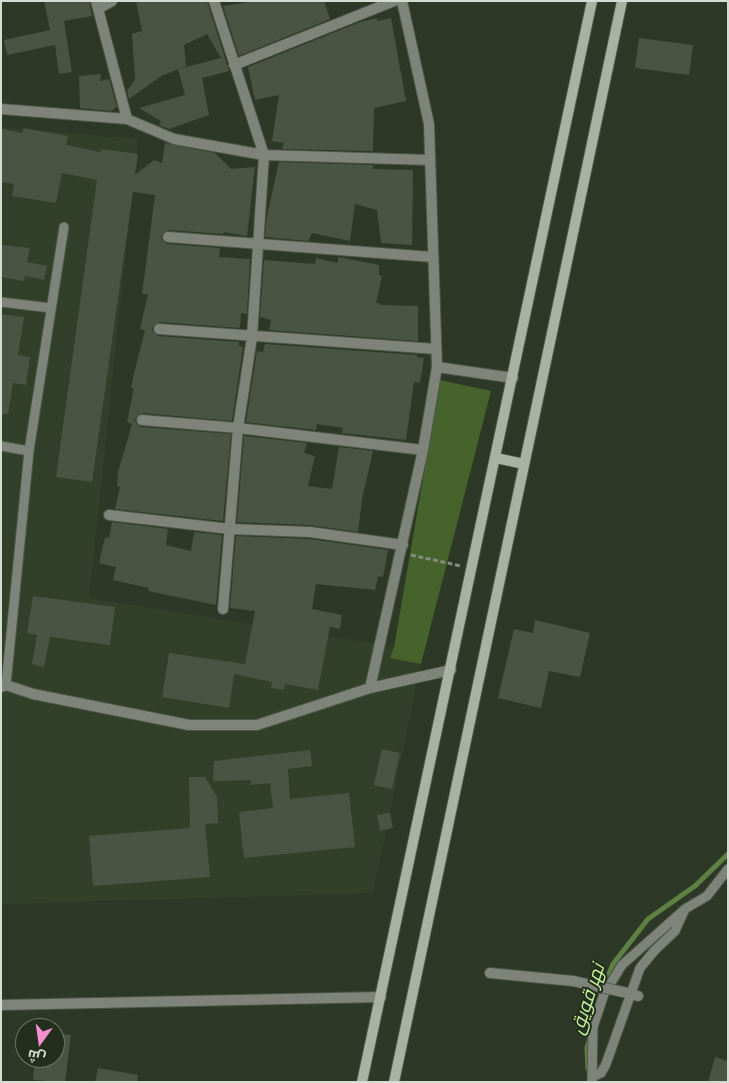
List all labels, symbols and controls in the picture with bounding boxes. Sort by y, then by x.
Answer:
water label: نهر قويق [566,961,610,1037]
north arrow [15,1018,65,1068]
text: ش [26,1047,47,1067]

